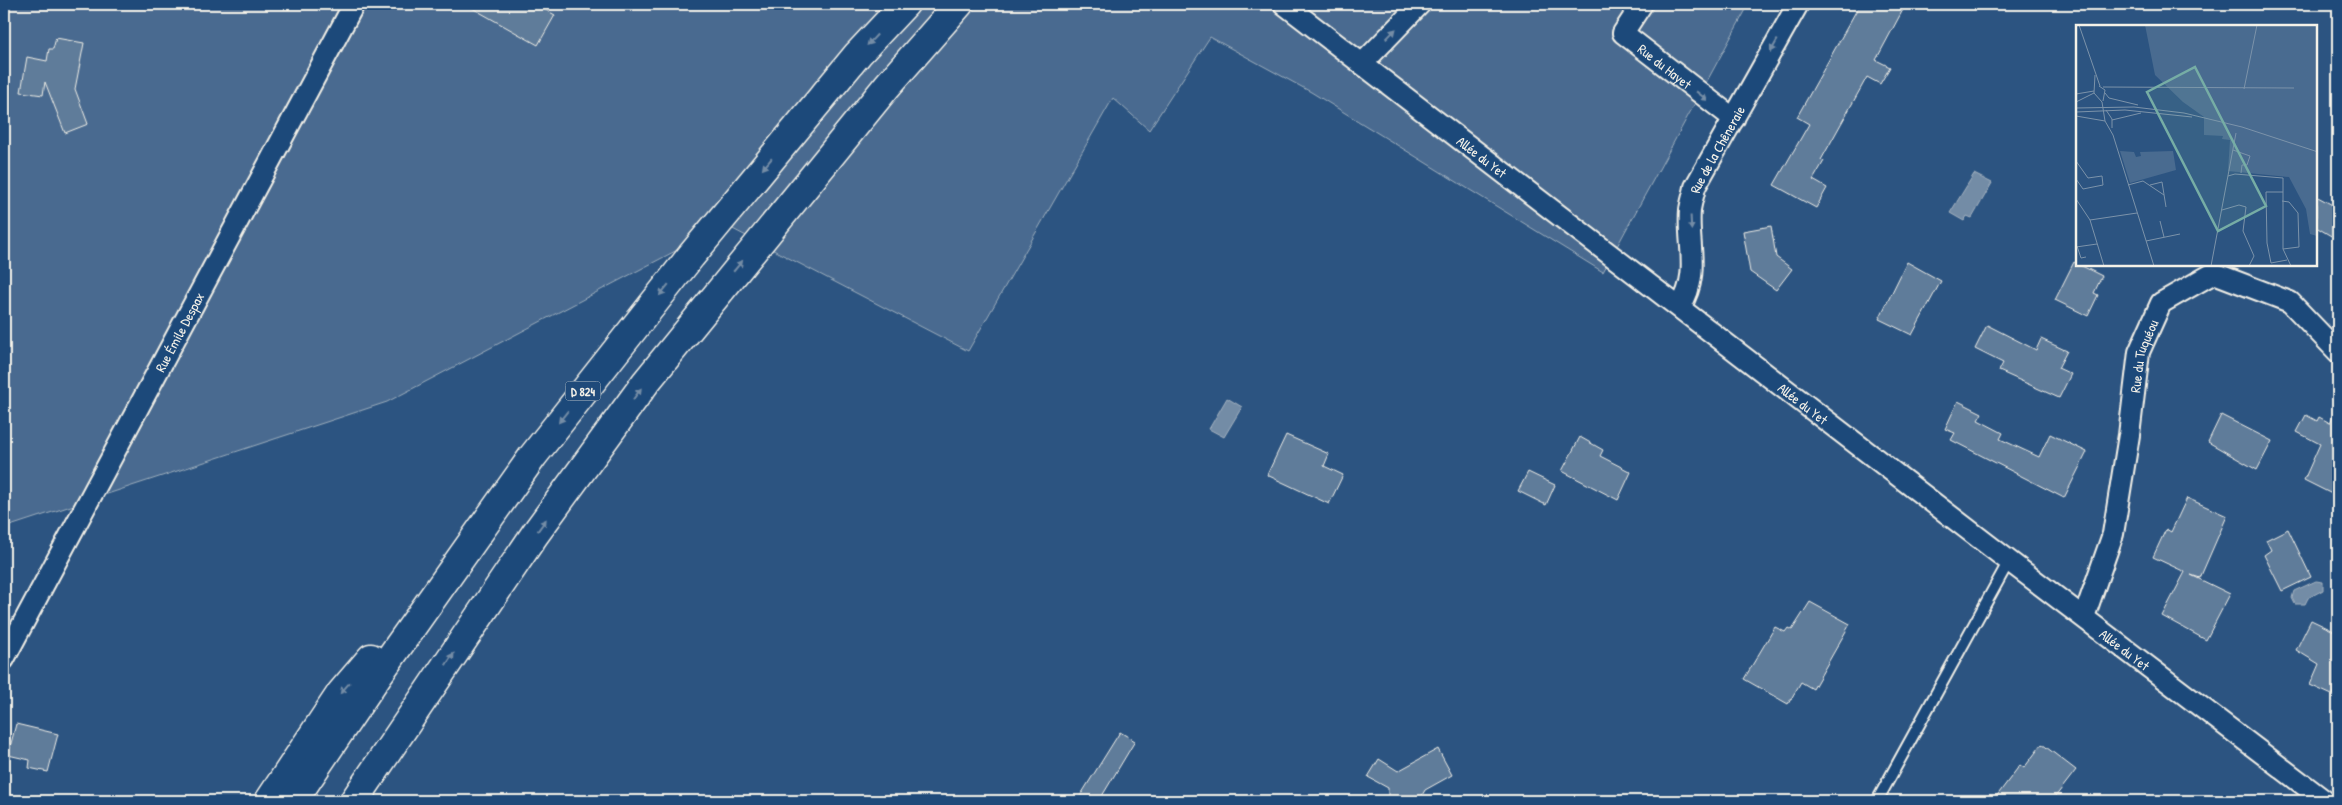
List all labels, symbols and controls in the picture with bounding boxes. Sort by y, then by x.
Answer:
inset map [2076,25,2317,266]
one-way arrow [1385,28,1397,40]
one-way arrow [866,33,878,45]
street label: Rue du Hayet [1634,39,1696,93]
one-way arrow [1770,39,1778,54]
one-way arrow [1695,90,1708,101]
street label: Rue de la Chêneraie [1685,102,1749,194]
street label: Allée du Yet [1453,131,1511,182]
one-way arrow [762,157,773,170]
one-way arrow [1687,215,1695,231]
one-way arrow [733,260,744,273]
one-way arrow [659,283,670,296]
street label: Rue Émile Despax [150,289,208,375]
street label: Rue du Tuquéou [2125,316,2162,394]
street label: Allée du Yet [1775,378,1832,428]
road number: D 824 [566,382,600,401]
one-way arrow [632,387,642,401]
one-way arrow [558,410,568,424]
one-way arrow [536,519,547,532]
street label: Allée du Yet [2096,624,2154,674]
one-way arrow [445,652,455,666]
one-way arrow [340,681,351,694]

